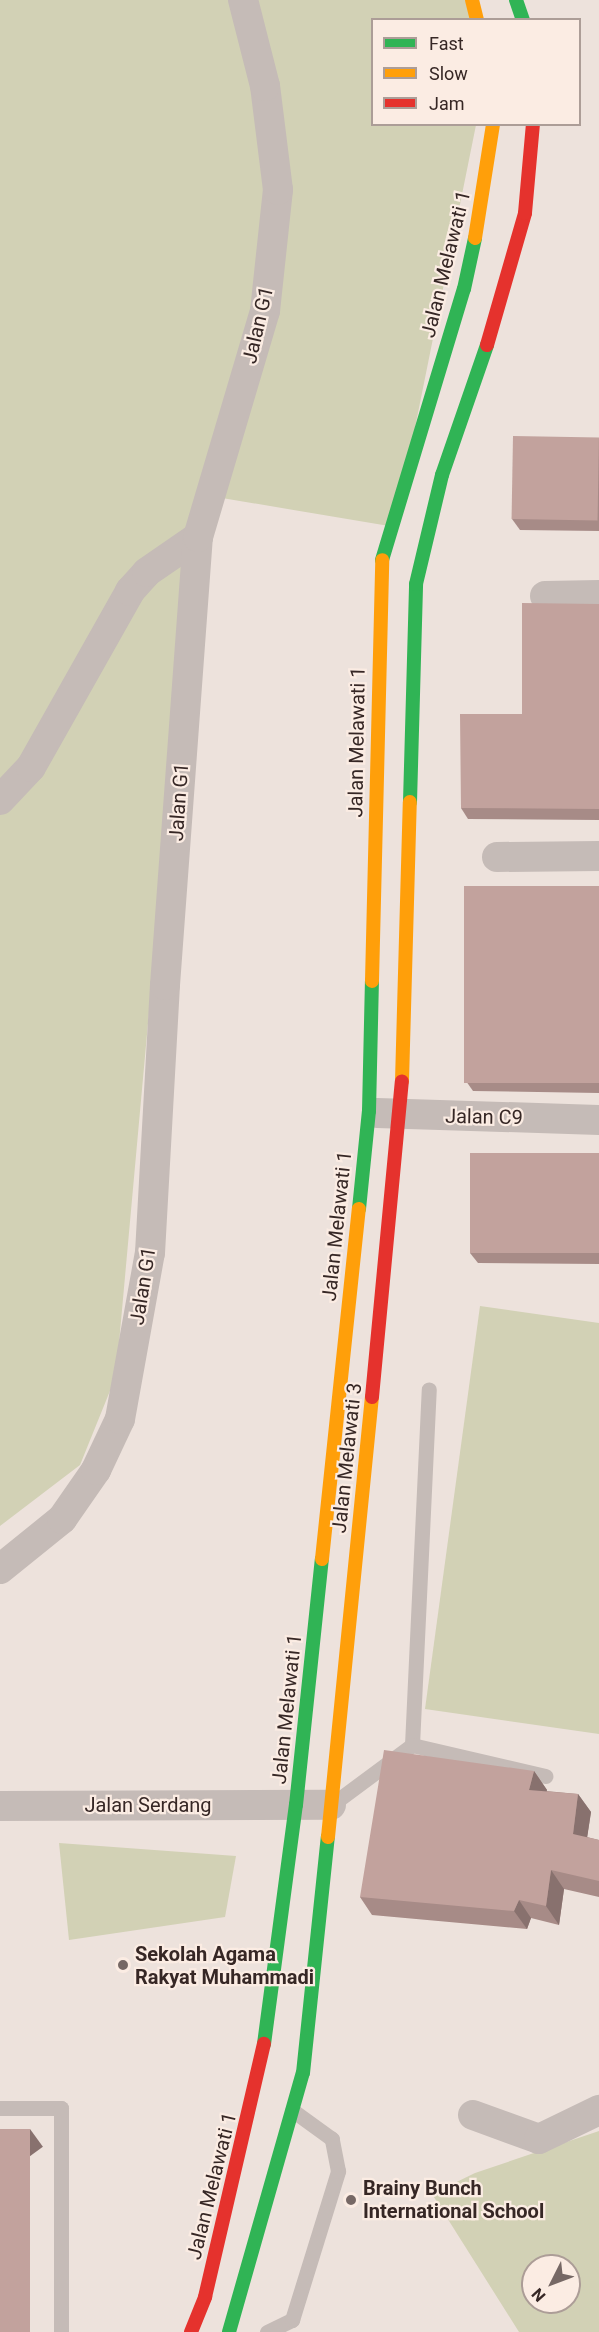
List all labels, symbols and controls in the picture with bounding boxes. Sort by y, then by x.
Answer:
legend [371,18,581,126]
text: Fast [429,33,464,54]
text: Slow [429,63,468,84]
text: Jam [429,93,465,114]
street label: Jalan Melawati 1 [416,188,476,340]
street label: Jalan G1 [237,284,279,366]
street label: Jalan Melawati 1 [344,666,370,818]
street label: Jalan G1 [164,762,194,842]
street label: Jalan C9 [445,1104,523,1130]
street label: Jalan Melawati 1 [317,1150,357,1302]
street label: Jalan G1 [125,1245,161,1327]
street label: Jalan Melawati 3 [327,1382,367,1534]
street label: Jalan Melawati 1 [267,1633,307,1785]
street label: Jalan Serdang [84,1793,212,1817]
place label: Sekolah Agama Rakyat Muhammadi [135,1942,314,1989]
marker: Sekolah Agama Rakyat Muhammadi [116,1958,130,1972]
street label: Jalan Melawati 1 [182,2110,242,2262]
place label: Brainy Bunch International School [363,2176,544,2223]
marker: Brainy Bunch International School [344,2193,358,2207]
north arrow [521,2254,581,2314]
text: N [528,2284,550,2306]

